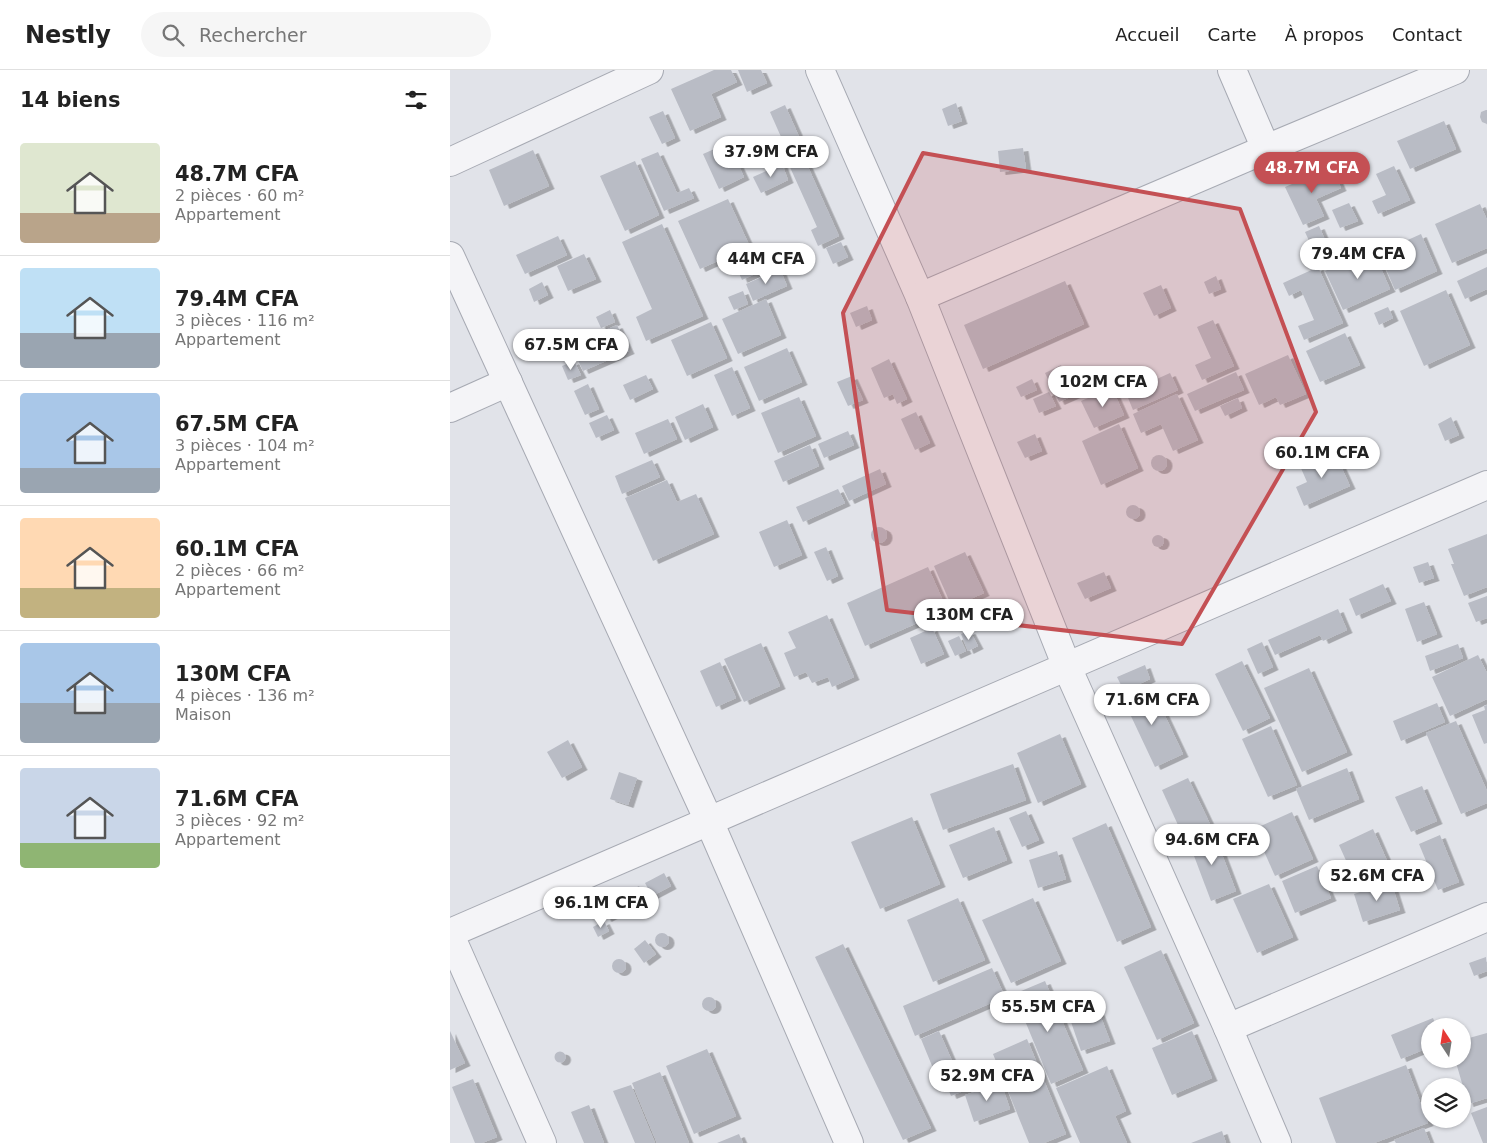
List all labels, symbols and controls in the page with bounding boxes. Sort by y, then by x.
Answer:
search box [141,12,491,57]
text: Nestly [25,21,111,49]
icon: search [159,21,187,49]
text: Rechercher [199,24,307,46]
text: Accueil [1115,24,1180,45]
text: Carte [1208,24,1257,45]
text: À propos [1285,24,1364,45]
text: Contact [1392,24,1462,45]
icon: filters [402,86,430,114]
text: 14 biens [20,88,120,112]
pin: 37.9M CFA [714,136,828,178]
text: 37.9M CFA [724,142,818,161]
pin: 48.7M CFA [1255,152,1369,194]
text: 48.7M CFA [1265,158,1359,177]
text: 48.7M CFA [175,162,299,186]
icon: home [60,163,120,223]
text: 2 pièces · 60 m² [175,186,304,205]
text: Appartement [175,205,281,224]
pin: 79.4M CFA [1301,238,1415,280]
pin: 44M CFA [720,242,812,285]
text: 79.4M CFA [1311,244,1405,263]
text: 44M CFA [728,249,804,268]
text: 79.4M CFA [175,287,299,311]
icon: home [60,288,120,348]
text: 3 pièces · 116 m² [175,311,315,330]
pin: 67.5M CFA [514,328,628,371]
text: Appartement [175,330,281,349]
text: 67.5M CFA [524,335,618,354]
pin: 102M CFA [1051,366,1155,408]
text: 102M CFA [1059,372,1147,391]
text: 67.5M CFA [175,412,299,436]
icon: home [60,413,120,473]
text: 3 pièces · 104 m² [175,436,315,455]
pin: 60.1M CFA [1265,436,1379,479]
text: 60.1M CFA [1275,443,1369,462]
text: Appartement [175,455,281,474]
text: 60.1M CFA [175,537,299,561]
icon: home [60,538,120,598]
text: 2 pièces · 66 m² [175,561,304,580]
text: Appartement [175,580,281,599]
pin: 130M CFA [917,598,1021,641]
text: 130M CFA [925,605,1013,624]
text: 130M CFA [175,662,291,686]
icon: home [60,663,120,723]
pin: 71.6M CFA [1095,684,1209,726]
text: 4 pièces · 136 m² [175,686,315,705]
text: 71.6M CFA [1105,690,1199,709]
text: Maison [175,705,231,724]
text: 71.6M CFA [175,787,299,811]
icon: home [60,788,120,848]
text: 3 pièces · 92 m² [175,811,304,830]
pin: 94.6M CFA [1155,824,1269,866]
text: Appartement [175,830,281,849]
text: 94.6M CFA [1165,830,1259,849]
pin: 52.6M CFA [1320,860,1434,902]
text: 52.6M CFA [1330,866,1424,885]
pin: 96.1M CFA [544,886,658,929]
text: 96.1M CFA [554,893,648,912]
pin: 55.5M CFA [991,990,1105,1033]
text: 55.5M CFA [1001,997,1095,1016]
north arrow [1421,1018,1471,1068]
map controls [1421,1018,1471,1128]
pin: 52.9M CFA [930,1060,1044,1102]
text: 52.9M CFA [940,1066,1034,1085]
button: layers [1421,1078,1471,1128]

